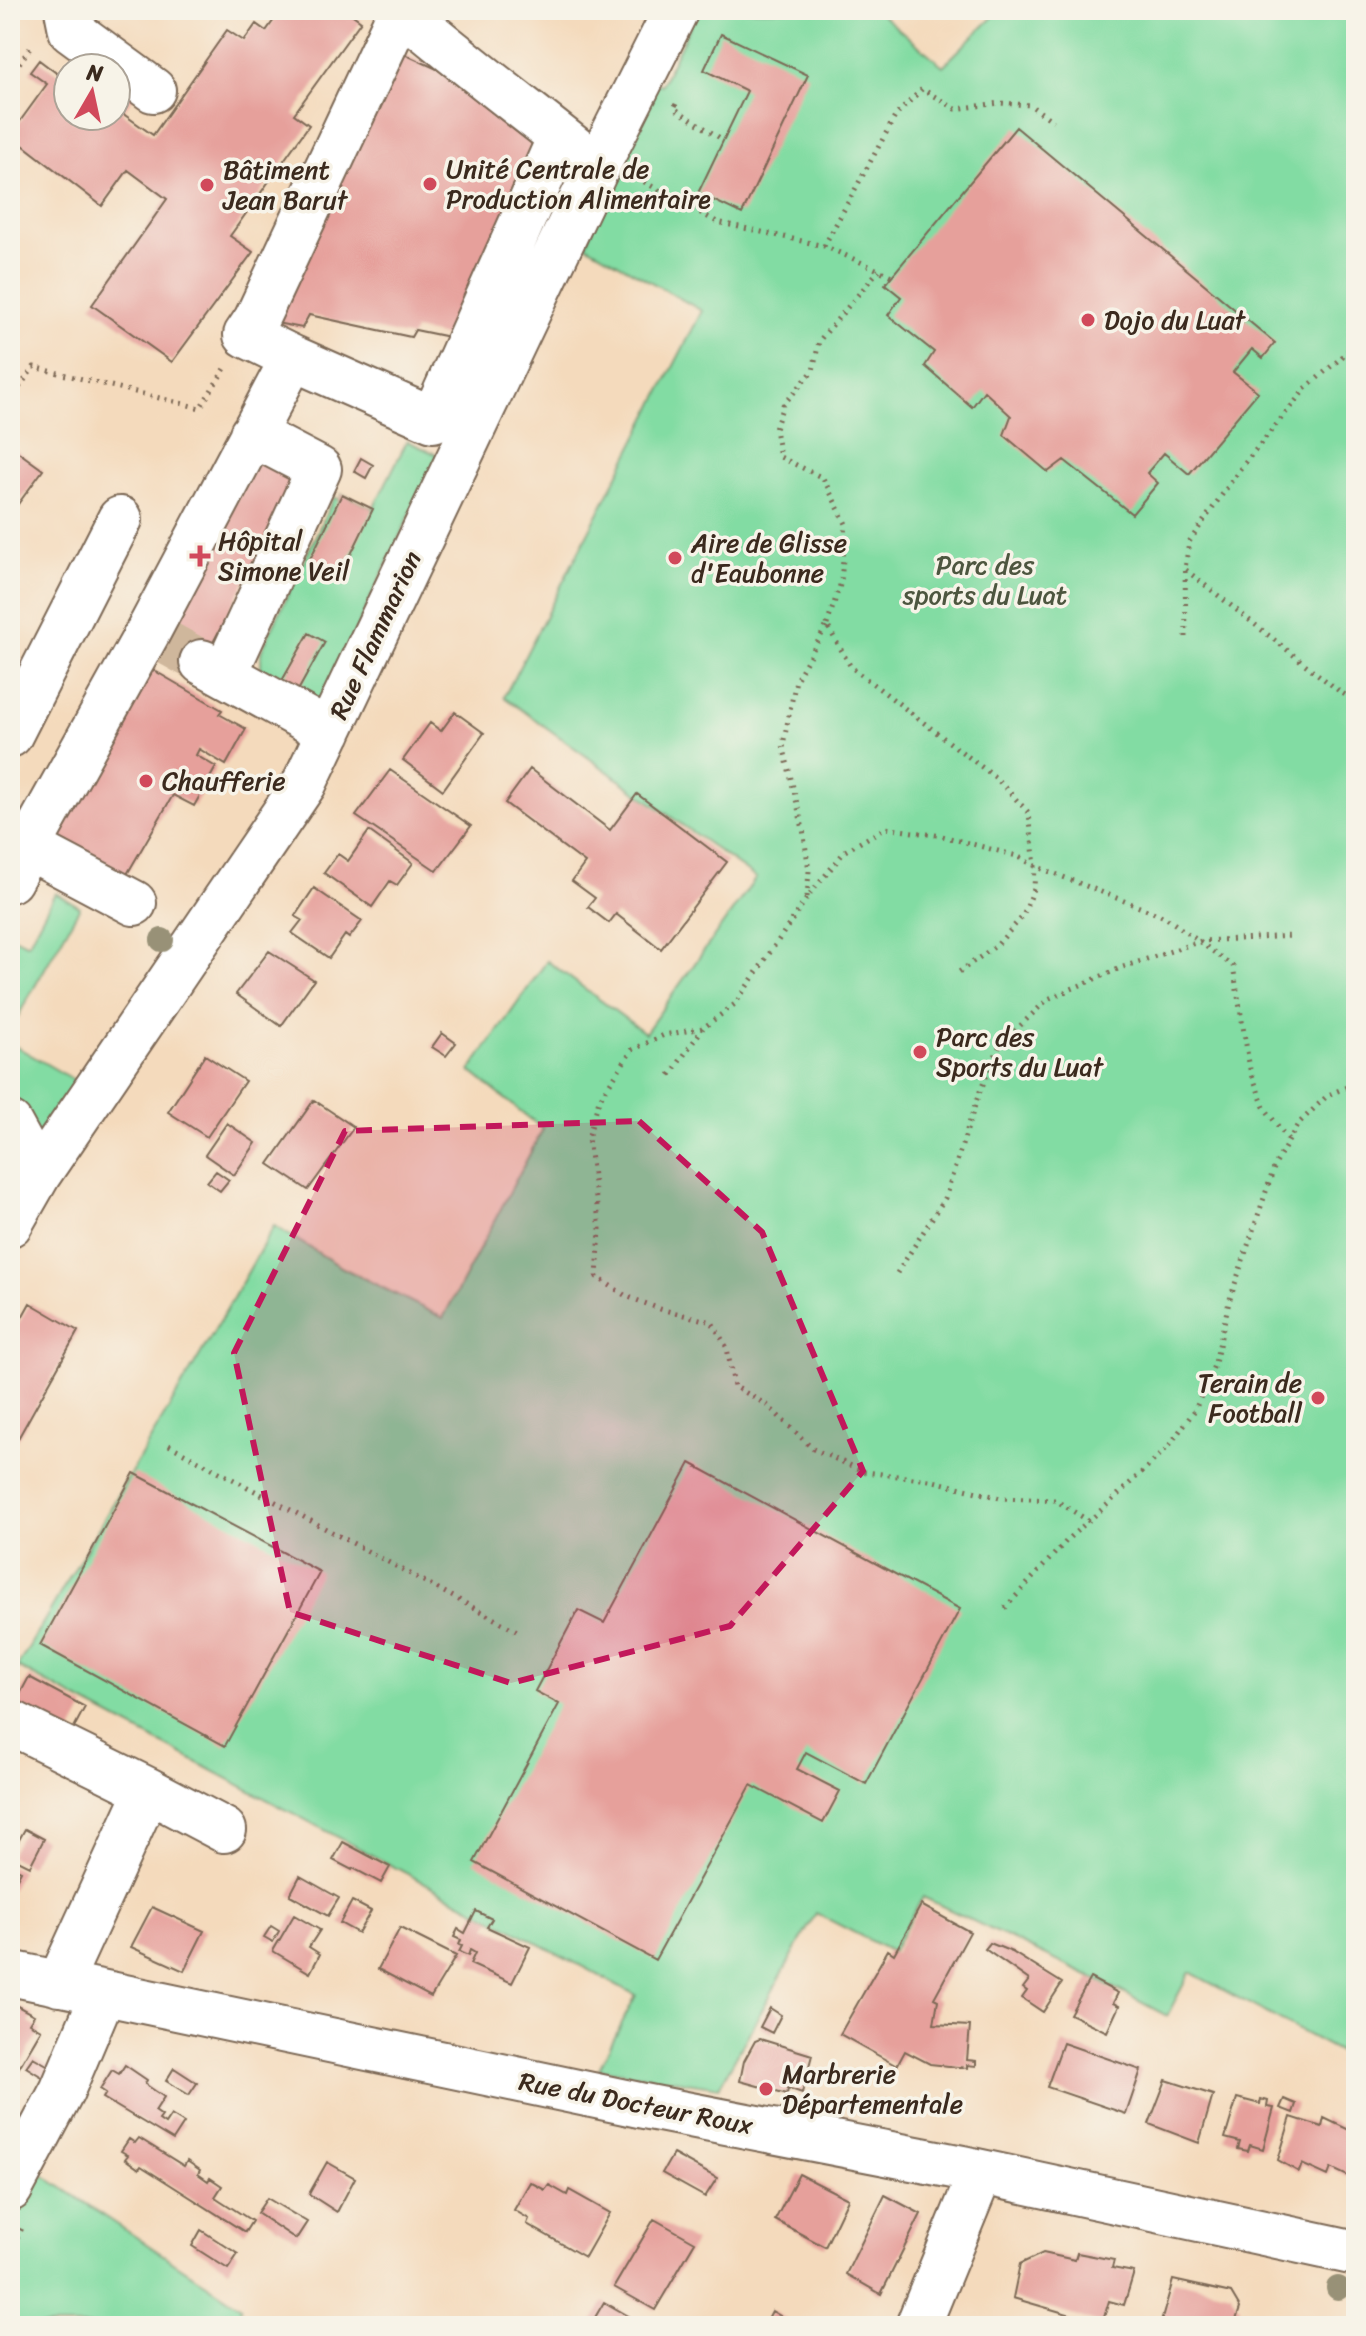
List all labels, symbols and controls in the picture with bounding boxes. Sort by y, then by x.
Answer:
north arrow [52,52,132,132]
text: N [83,52,106,93]
place label: Unité Centrale de Production Alimentaire [446,146,711,222]
place label: Bâtiment Jean Barut [222,147,349,223]
marker: Unité Centrale de Production Alimentaire [421,175,439,193]
marker: Bâtiment Jean Barut [198,176,216,194]
place label: Dojo du Luat [1104,297,1247,343]
marker: Dojo du Luat [1079,311,1097,329]
place label: Hôpital Simone Veil [218,518,350,594]
place label: Aire de Glisse d'Eaubonne [690,520,847,596]
park label: Parc des sports du Luat [902,542,1067,618]
street label: Rue Flammarion [316,543,434,727]
marker: Hôpital Simone Veil [189,545,211,567]
marker: Aire de Glisse d'Eaubonne [666,549,684,567]
place label: Chaufferie [162,758,286,804]
marker: Chaufferie [137,772,155,790]
place label: Parc des Sports du Luat [936,1014,1105,1090]
marker: Parc des Sports du Luat [911,1043,929,1061]
place label: Terain de Football [1198,1360,1303,1436]
marker: Terain de Football [1309,1389,1327,1407]
place label: Marbrerie Départementale [782,2051,963,2127]
street label: Rue du Docteur Roux [515,2058,758,2148]
marker: Marbrerie Départementale [757,2080,775,2098]

